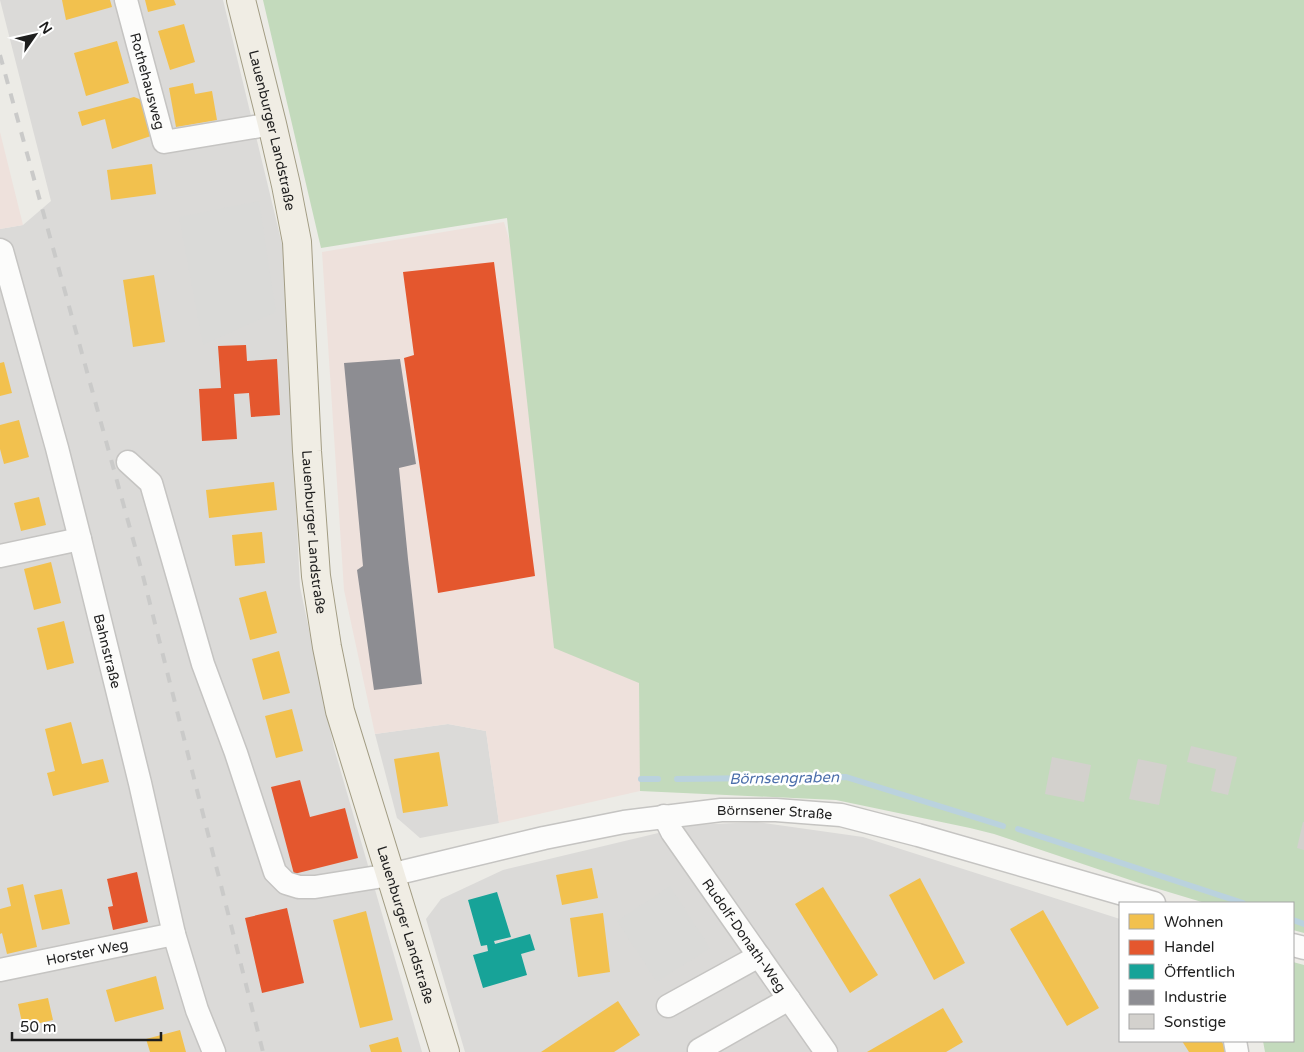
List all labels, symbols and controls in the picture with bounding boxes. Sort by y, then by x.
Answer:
north arrow [10,10,60,60]
text: N [35,19,56,37]
street label: Rothehausweg [127,31,169,131]
street label: Lauenburger Landstraße [245,48,299,212]
street label: Lauenburger Landstraße [298,450,330,615]
street label: Bahnstraße [90,612,125,690]
water label: Börnsengraben [729,768,840,788]
street label: Börnsener Straße [717,802,833,823]
street label: Lauenburger Landstraße [374,844,438,1006]
street label: Rudolf-Donath-Weg [699,875,790,995]
legend [1119,902,1294,1042]
text: Wohnen [1164,913,1224,931]
street label: Horster Weg [45,935,130,969]
text: Handel [1164,938,1215,956]
text: Öffentlich [1164,963,1235,981]
text: Industrie [1164,988,1227,1006]
scale bar [12,1010,161,1042]
text: Sonstige [1164,1013,1226,1031]
text: 50 m [20,1018,57,1036]

